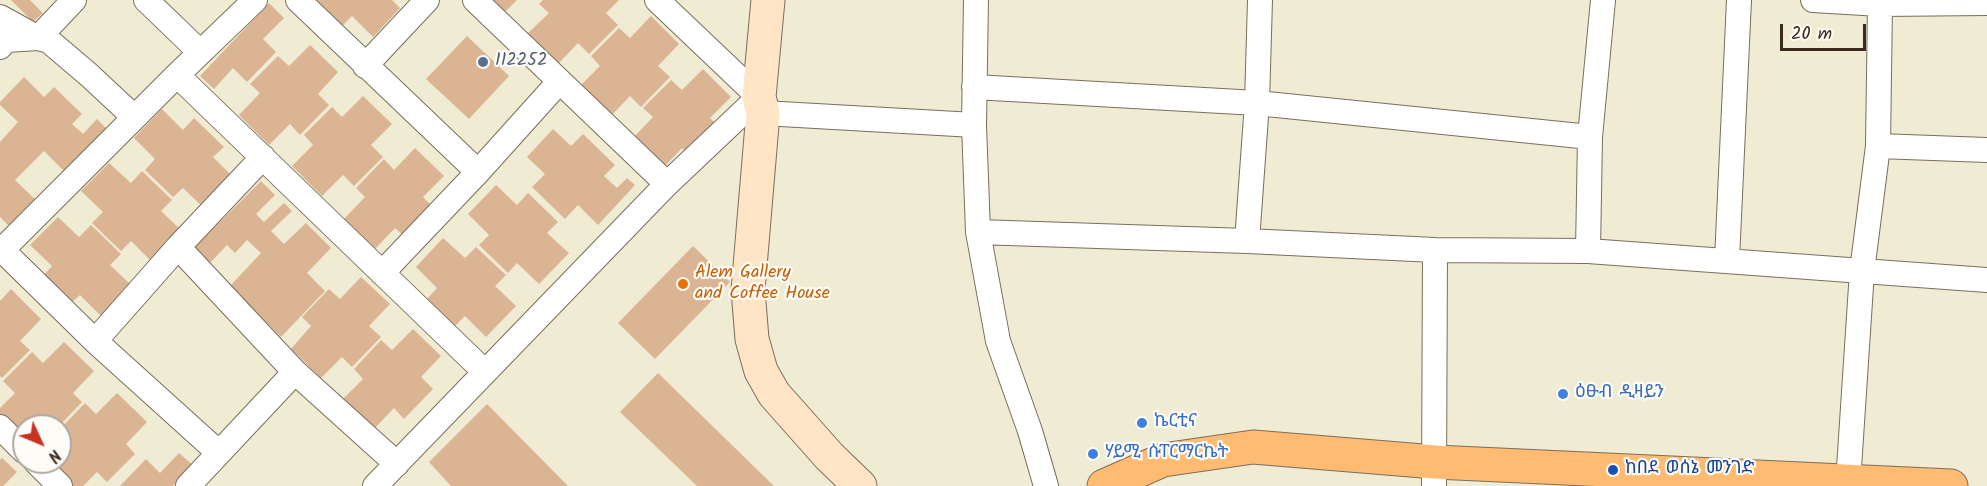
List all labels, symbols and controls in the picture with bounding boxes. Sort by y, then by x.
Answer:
scale bar [1783,12,1868,50]
text: 20 m [1791,20,1832,49]
place label: 112252 [495,51,547,73]
marker: 112252 [476,55,490,69]
place label: Alem Gallery and Coffee House [695,263,830,306]
marker: Alem Gallery and Coffee House [676,277,690,291]
place label: ዕፁብ ዲዛይን [1575,383,1664,405]
marker: ዕፁብ ዲዛይን [1556,387,1570,401]
place label: ኬርቲና [1154,412,1197,434]
north arrow [12,414,72,474]
marker: ኬርቲና [1135,416,1149,430]
text: N [41,443,66,468]
place label: ሃይሚ ሱፐርማርኬት [1105,443,1228,465]
marker: ሃይሚ ሱፐርማርኬት [1086,447,1100,461]
place label: ከበደ ወሰኔ መንገድ [1625,459,1754,481]
marker: ከበደ ወሰኔ መንገድ [1606,463,1620,477]

